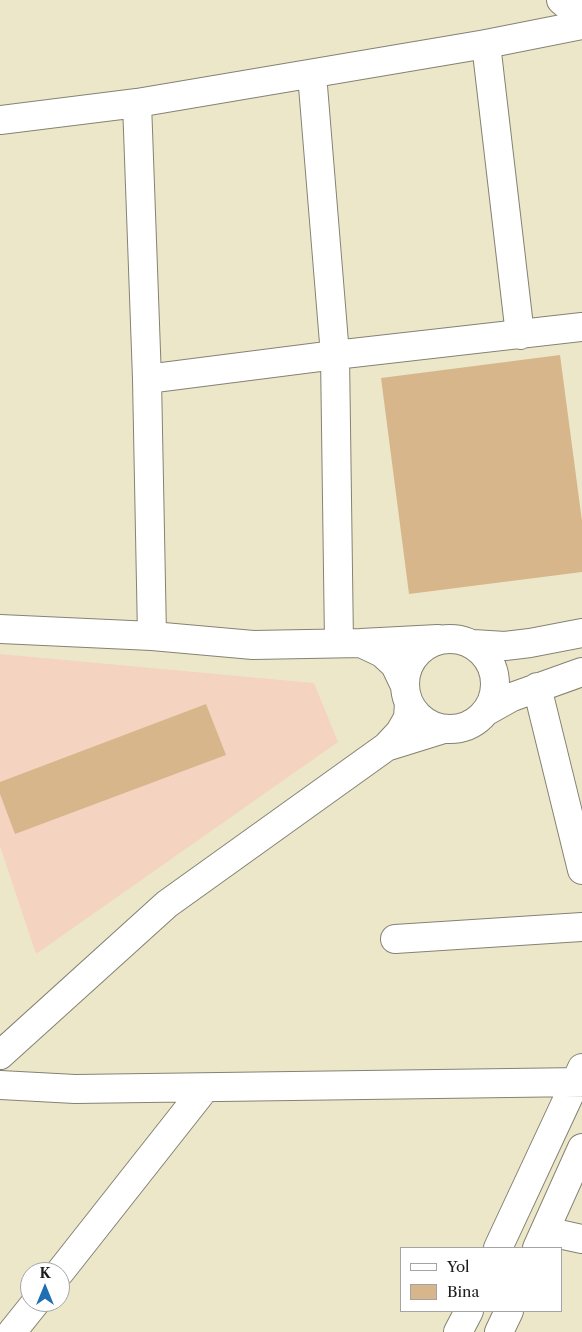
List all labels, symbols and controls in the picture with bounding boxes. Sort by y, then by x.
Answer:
legend [400,1247,562,1312]
text: Yol [447,1257,470,1276]
north arrow [20,1262,70,1312]
text: K [39,1264,51,1282]
text: Bina [447,1282,479,1301]

